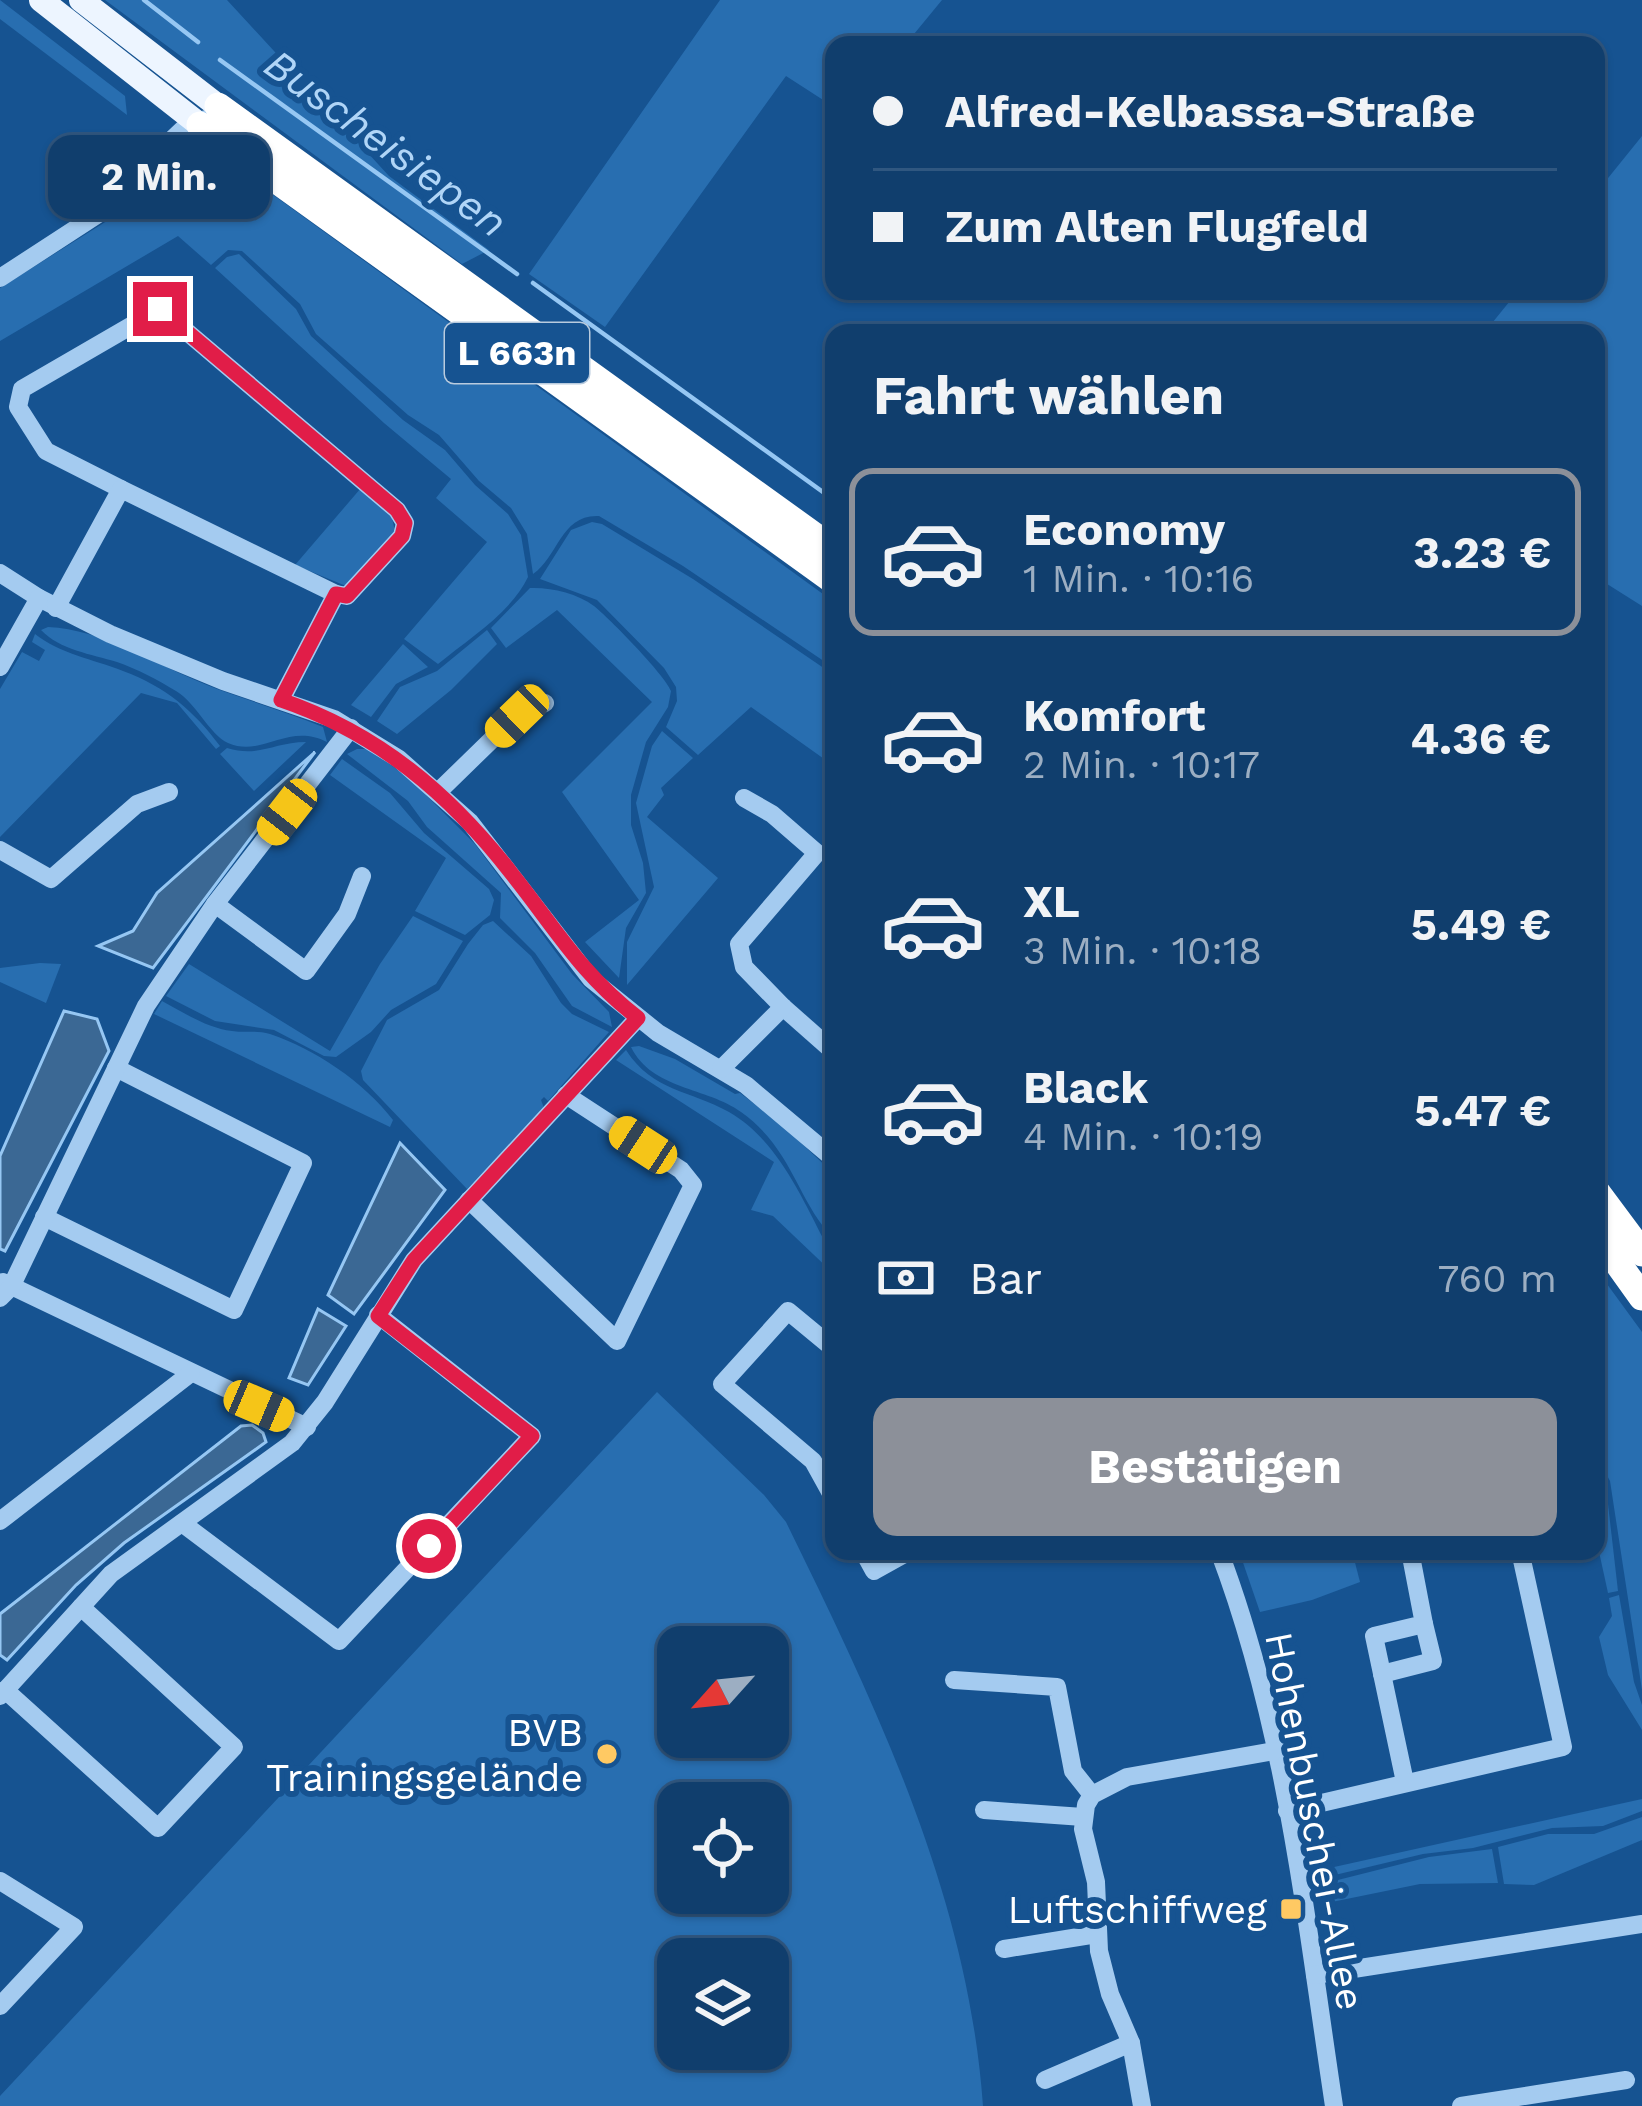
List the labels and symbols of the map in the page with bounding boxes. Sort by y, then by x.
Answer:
water label: Buscheisiepen [255,39,517,247]
callout: 2 Min. [49,135,271,219]
route end [133,282,187,336]
road number: L 663n [445,323,589,383]
car [479,678,555,754]
car [251,773,323,851]
car [603,1110,683,1180]
car [219,1375,299,1437]
route start [402,1519,456,1573]
north arrow [657,1626,789,1758]
street label: Hohenbuschei-Allee [1256,1628,1374,2014]
place label: BVB Trainingsgelände [266,1710,583,1800]
marker: BVB Trainingsgelände [594,1741,620,1767]
place label: Luftschiffweg [1008,1887,1267,1932]
marker: Luftschiffweg [1278,1896,1304,1922]

